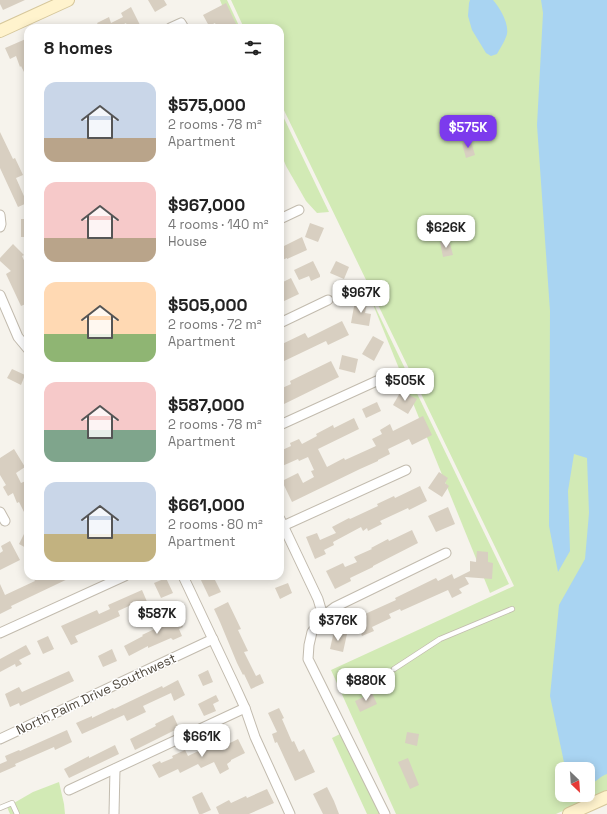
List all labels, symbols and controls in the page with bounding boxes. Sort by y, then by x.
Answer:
text: 8 homes [44,37,113,59]
icon: filters [242,37,264,59]
text: $575,000 [168,94,246,116]
icon: home [76,98,124,146]
pin: $575K [440,115,496,149]
text: 2 rooms · 78 m² [168,116,262,133]
text: $575K [449,119,487,136]
text: Apartment [168,133,236,150]
text: $967,000 [168,194,245,216]
icon: home [76,198,124,246]
pin: $626K [418,215,474,249]
text: 4 rooms · 140 m² [168,216,269,233]
text: $626K [426,219,466,236]
text: House [168,233,207,250]
pin: $967K [333,280,389,314]
text: $967K [341,284,381,301]
text: $505,000 [168,294,248,316]
icon: home [76,298,124,346]
text: 2 rooms · 72 m² [168,316,261,333]
text: Apartment [168,333,236,350]
pin: $505K [377,368,433,402]
text: $505K [385,372,425,389]
text: $587,000 [168,394,245,416]
icon: home [76,398,124,446]
text: 2 rooms · 78 m² [168,416,262,433]
text: Apartment [168,433,236,450]
text: $661,000 [168,494,245,516]
icon: home [76,498,124,546]
text: 2 rooms · 80 m² [168,516,263,533]
text: Apartment [168,533,236,550]
pin: $587K [129,601,185,635]
text: $587K [138,605,176,622]
pin: $376K [310,608,366,642]
text: $376K [318,612,358,629]
street label: North Palm Drive Southwest [13,649,179,739]
pin: $880K [338,668,394,702]
text: $880K [346,672,386,689]
pin: $661K [174,724,230,758]
text: $661K [183,728,221,745]
north arrow [555,762,595,802]
map controls [555,762,595,802]

